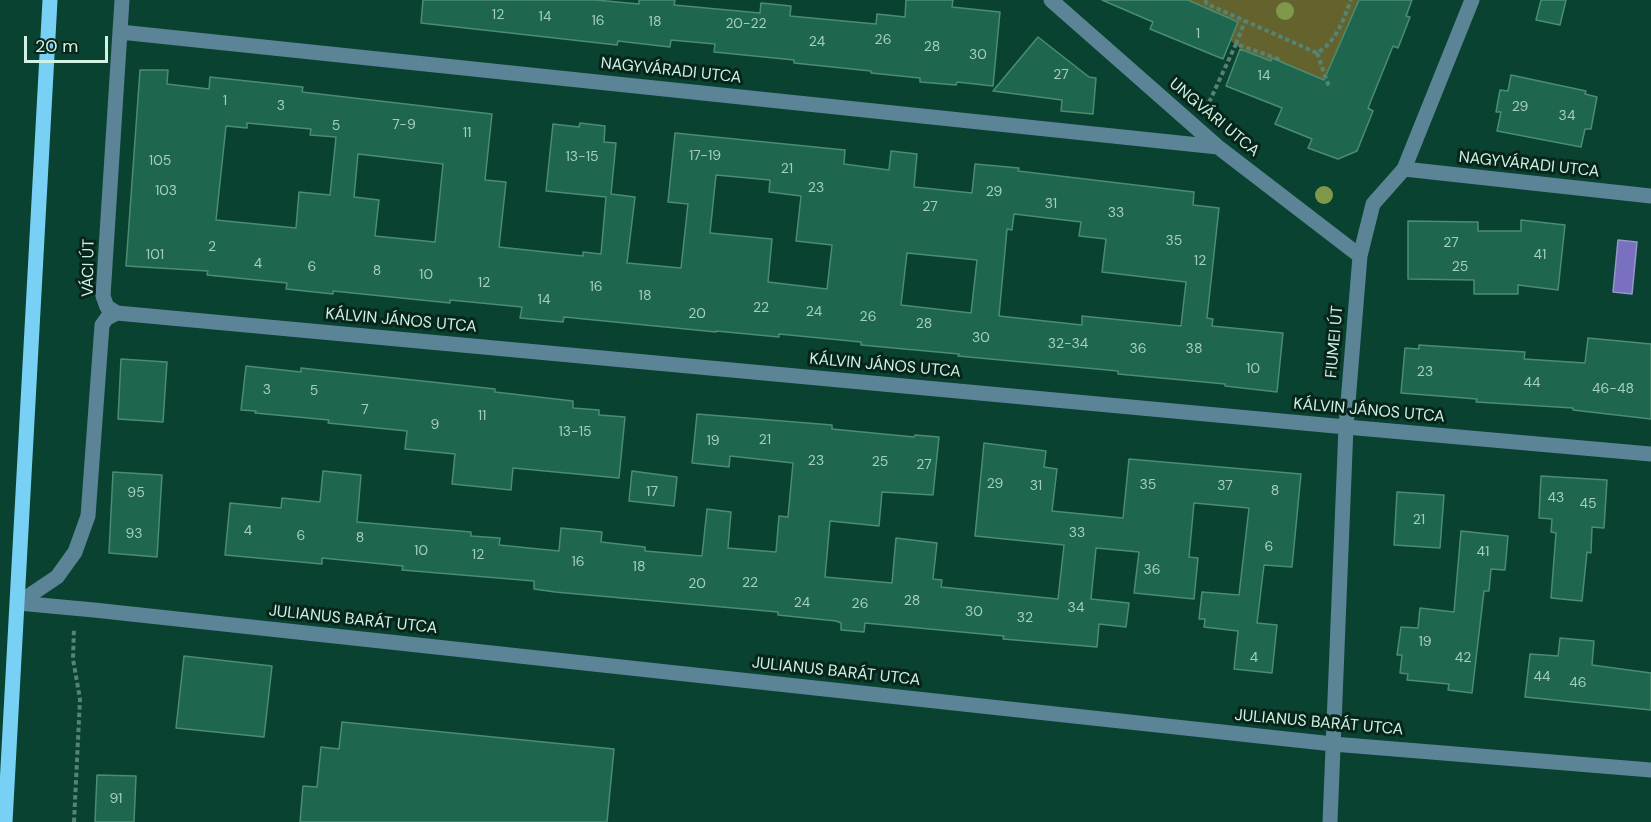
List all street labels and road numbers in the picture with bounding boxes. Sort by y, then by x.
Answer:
street label: NAGYVÁRADI UTCA [600,54,742,88]
street label: UNGVÁRI UTCA [1165,75,1263,161]
street label: NAGYVÁRADI UTCA [1458,148,1600,182]
street label: VÁCI ÚT [79,239,99,297]
street label: KÁLVIN JÁNOS UTCA [324,305,478,337]
street label: FIUMEI ÚT [1322,305,1348,379]
street label: KÁLVIN JÁNOS UTCA [808,350,962,382]
street label: KÁLVIN JÁNOS UTCA [1292,395,1446,427]
street label: JULIANUS BARÁT UTCA [268,602,438,638]
street label: JULIANUS BARÁT UTCA [751,654,921,690]
street label: JULIANUS BARÁT UTCA [1234,706,1404,740]

